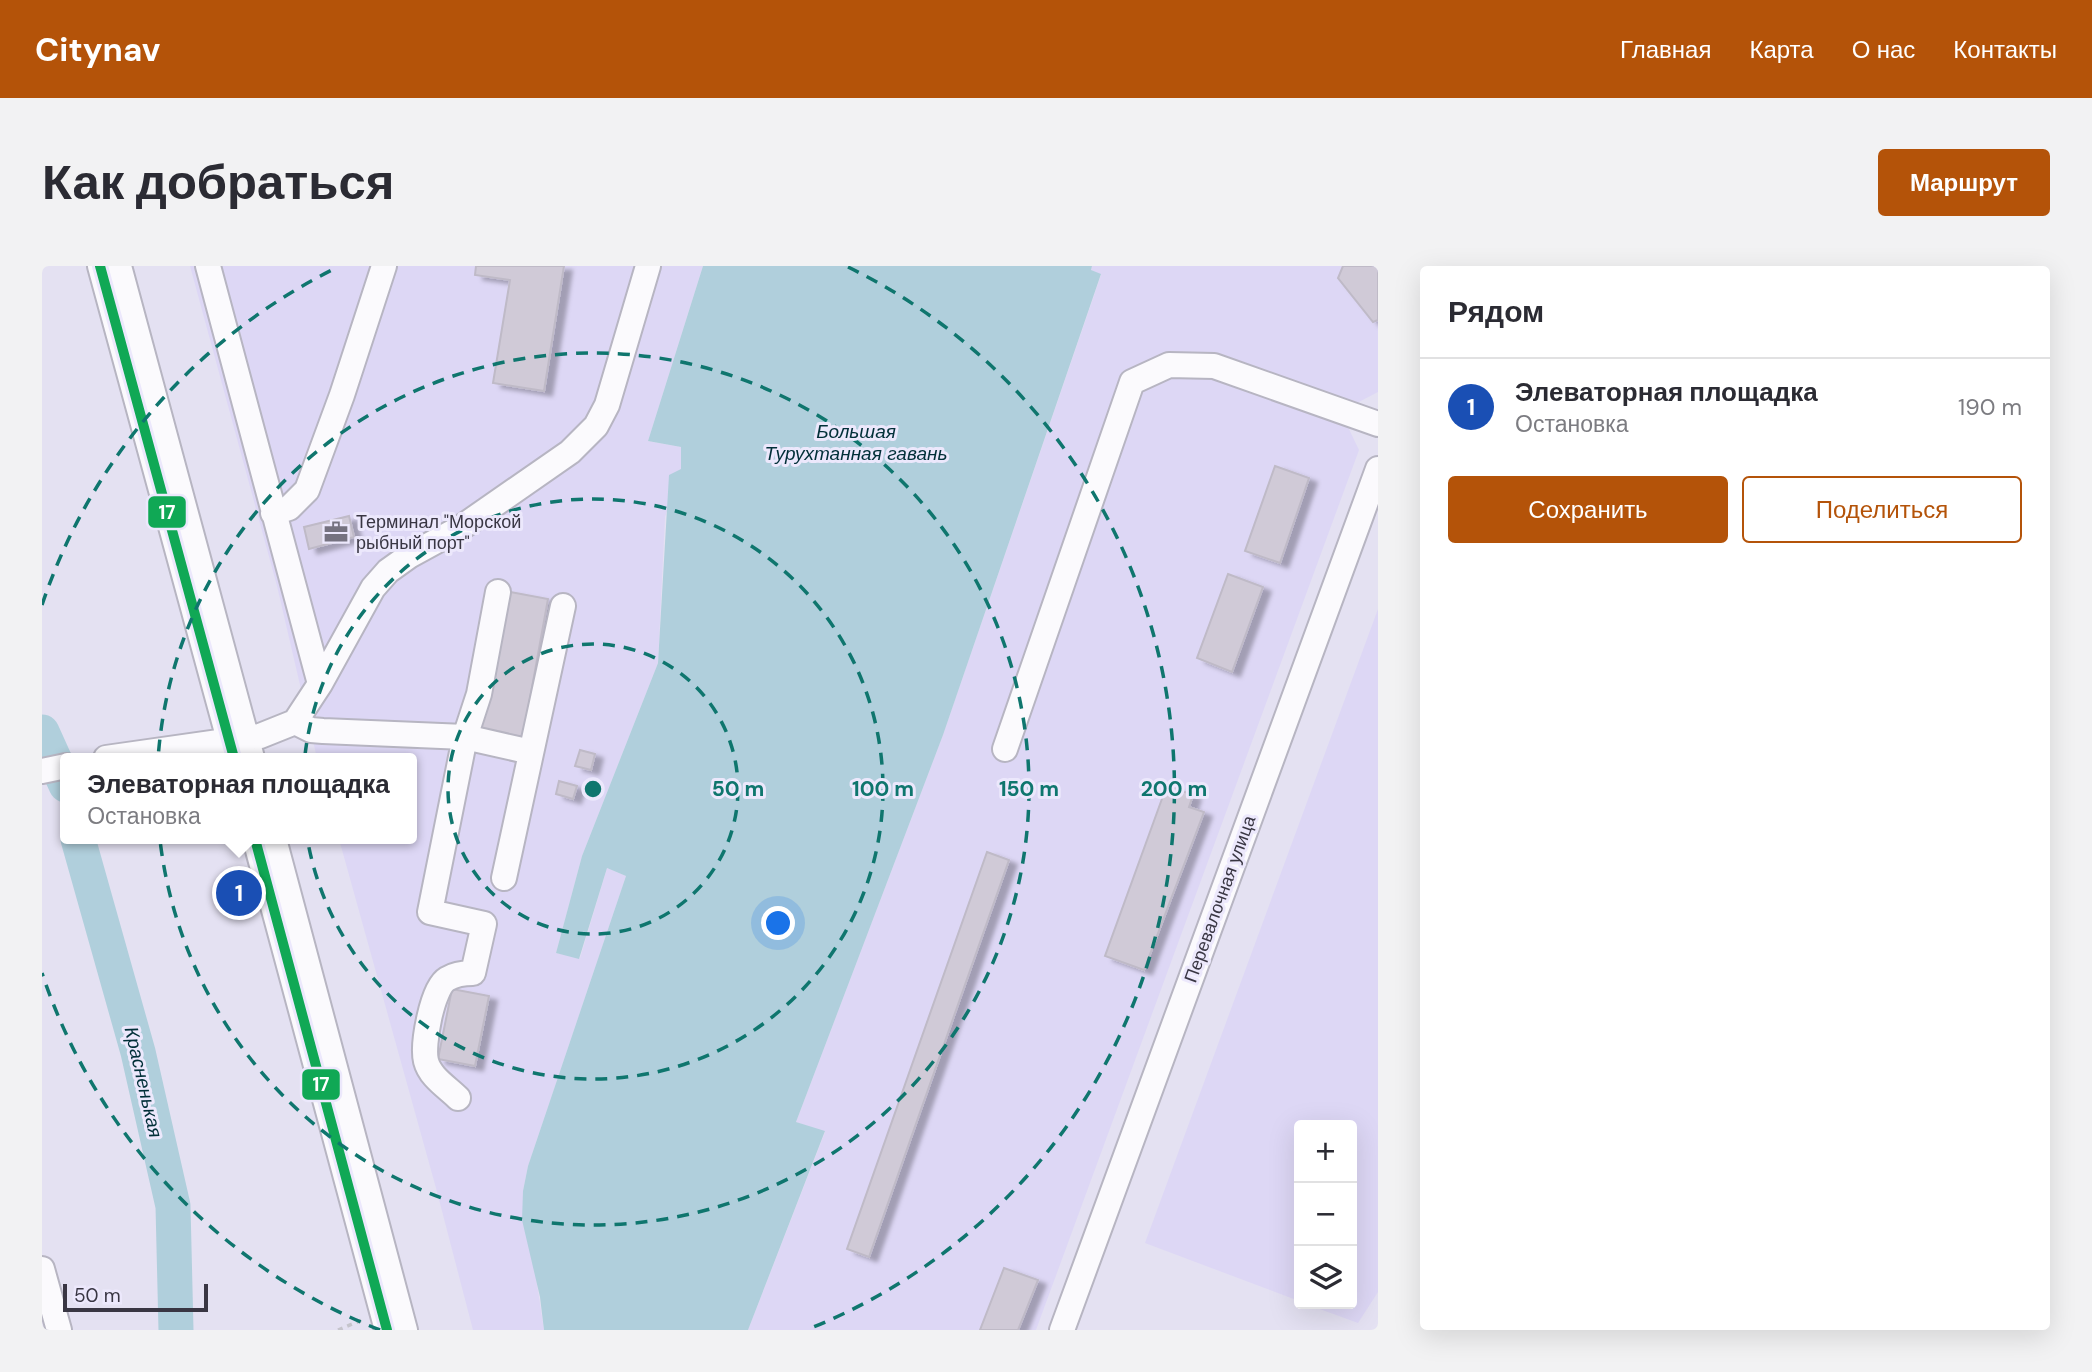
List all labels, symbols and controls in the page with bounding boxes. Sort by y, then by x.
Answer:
text: Citynav [35,28,160,71]
text: Главная [1620,34,1711,65]
text: Карта [1749,34,1814,65]
text: О нас [1852,34,1915,65]
text: Контакты [1953,34,2057,65]
button: Маршрут [1878,149,2050,216]
text: Как добраться [42,150,394,214]
text: Рядом [1448,292,1544,331]
text: Элеваторная площадка [1515,375,1818,409]
text: 1 [1467,392,1475,422]
text: 190 m [1958,392,2022,422]
text: Остановка [1515,409,1629,439]
water label: Большая Турухтанная гавань [765,419,947,466]
button: Сохранить [1448,476,1728,543]
button: Поделиться [1742,476,2022,543]
line badge: 17 [147,495,187,529]
text: 17 [158,500,176,525]
place label: Терминал "Морской рыбный порт" [356,510,521,555]
office icon: Терминал "Морской рыбный порт" [322,518,350,546]
popup [60,753,417,844]
text: Элеваторная площадка [87,767,390,801]
text: 50 m [712,775,764,803]
text: 100 m [852,775,914,803]
text: 150 m [999,775,1059,803]
text: 200 m [1141,775,1207,803]
centre of rings [581,777,605,801]
text: Остановка [87,801,201,831]
street label: Перевалочная улица [1179,811,1262,986]
pin: 1 [216,867,262,919]
your location [761,906,795,940]
water label: Красненькая [119,1024,168,1140]
line badge: 17 [301,1068,341,1101]
text: 17 [312,1072,330,1097]
map controls [1294,1120,1357,1309]
button: + [1294,1120,1357,1183]
button: − [1294,1183,1357,1246]
button: layers [1294,1246,1357,1309]
scale bar [63,1281,208,1313]
text: 50 m [74,1283,121,1308]

